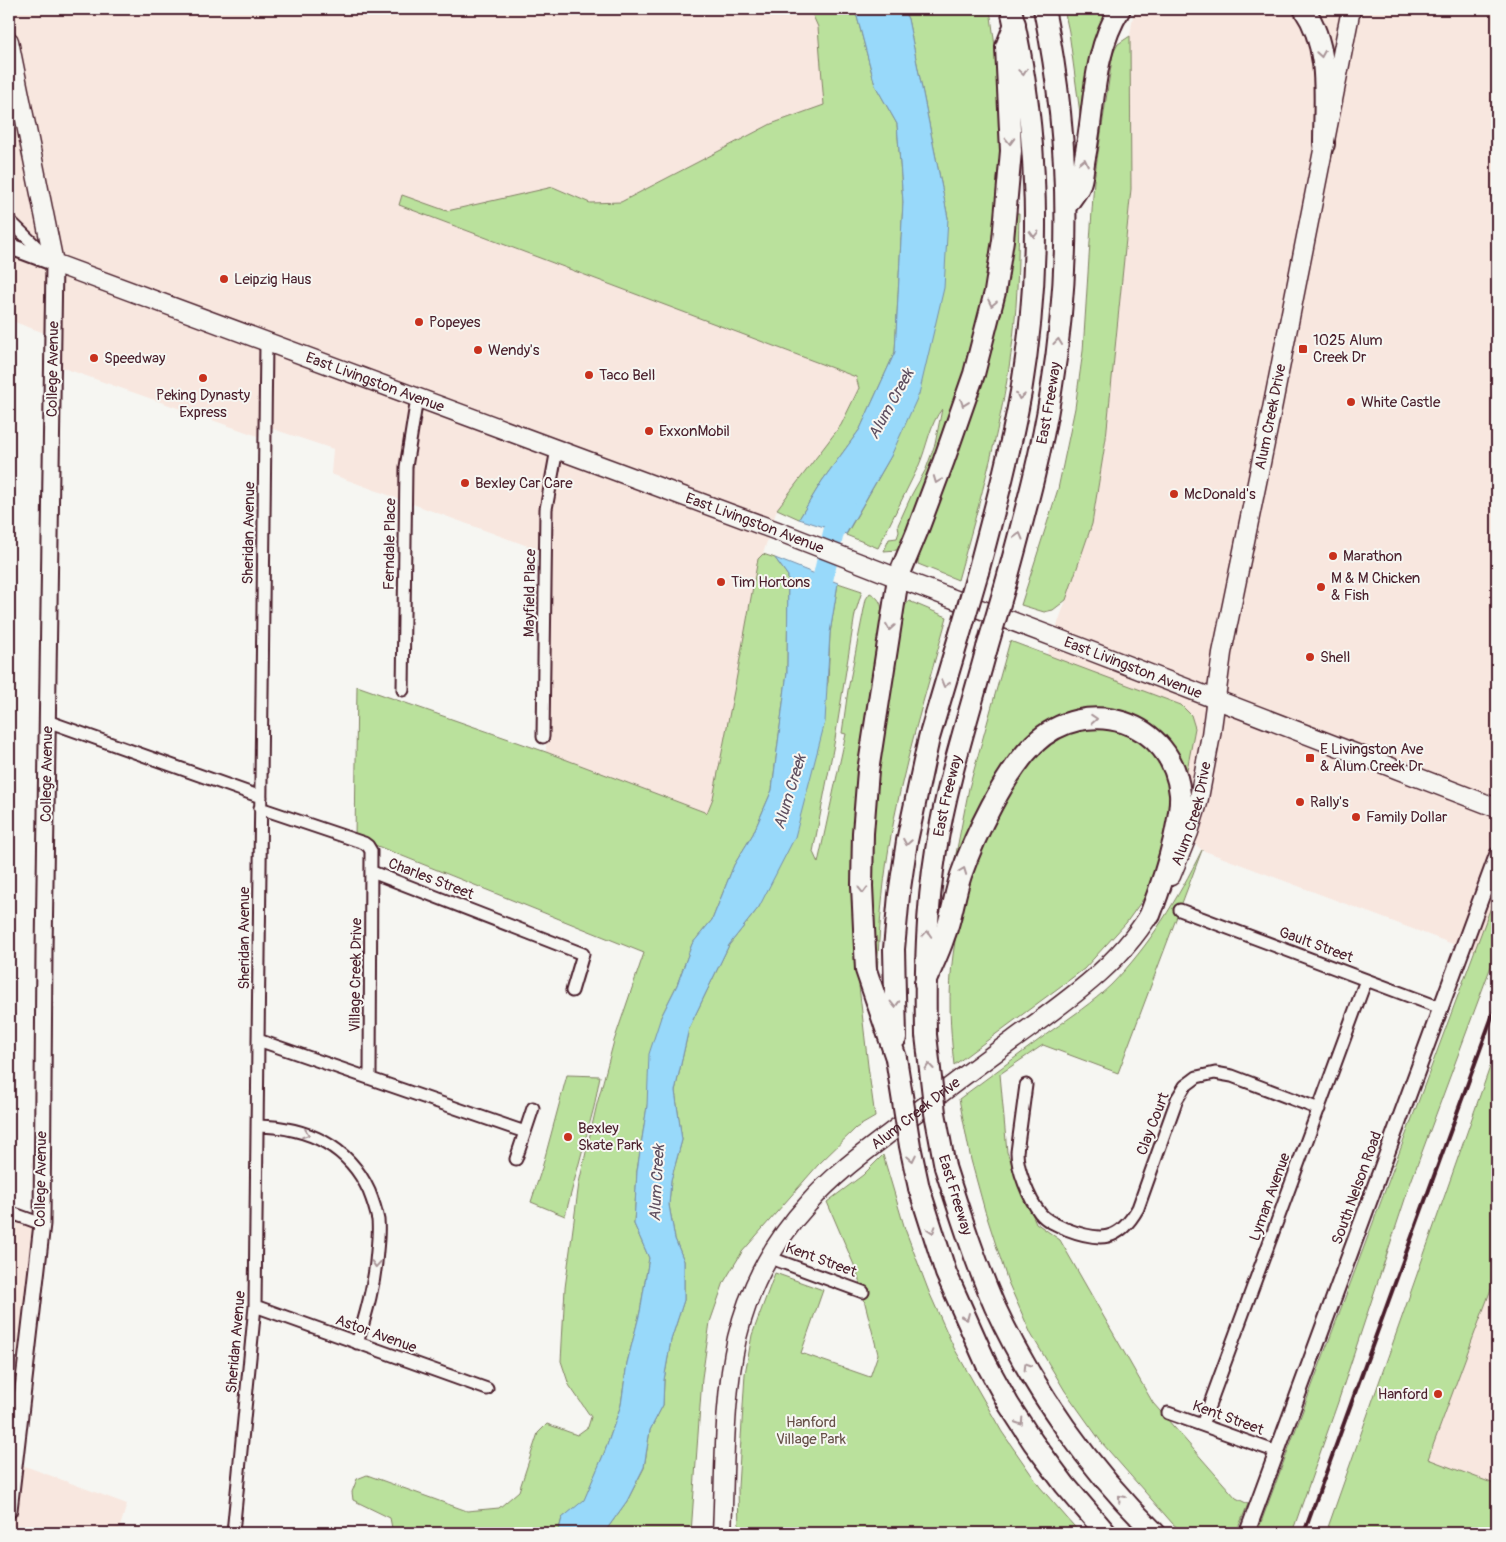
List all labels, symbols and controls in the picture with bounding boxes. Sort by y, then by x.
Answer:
one-way arrow [1315,50,1326,58]
one-way arrow [1017,69,1028,77]
one-way arrow [1005,138,1016,146]
one-way arrow [1078,158,1089,167]
one-way arrow [1029,230,1040,238]
place label: Leipzig Haus [234,270,312,289]
marker: Leipzig Haus [218,273,230,285]
one-way arrow [988,298,998,307]
place label: Popeyes [429,313,481,332]
marker: Popeyes [413,316,425,328]
street label: College Avenue [43,320,63,417]
place label: 1025 Alum Creek Dr [1313,331,1383,367]
one-way arrow [1052,338,1063,346]
place label: Wendy's [488,341,540,360]
marker: 1025 Alum Creek Dr [1297,343,1309,355]
marker: Wendy's [472,344,484,356]
street label: East Livingston Avenue [303,348,448,417]
place label: Speedway [104,349,166,368]
marker: Speedway [88,352,100,364]
street label: East Freeway [1032,360,1065,446]
street label: Alum Creek Drive [1250,361,1290,471]
water label: Alum Creek [864,364,919,443]
place label: Taco Bell [599,366,655,385]
marker: Taco Bell [583,369,595,381]
marker: Peking Dynasty Express [197,372,209,384]
place label: Peking Dynasty Express [156,386,251,422]
one-way arrow [1015,391,1025,400]
place label: White Castle [1361,393,1441,412]
marker: White Castle [1345,396,1357,408]
one-way arrow [960,399,970,407]
place label: ExxonMobil [659,422,730,441]
marker: ExxonMobil [643,425,655,437]
place label: Bexley Car Care [475,474,573,493]
one-way arrow [933,475,943,484]
marker: Bexley Car Care [459,477,471,489]
street label: Sheridan Avenue [239,481,259,585]
place label: McDonald's [1184,485,1256,504]
street label: East Livingston Avenue [683,488,827,558]
marker: McDonald's [1168,488,1180,500]
street label: Ferndale Place [380,497,400,590]
one-way arrow [1013,531,1024,540]
place label: Marathon [1343,547,1402,566]
street label: Mayfield Place [520,548,540,637]
marker: Marathon [1327,550,1339,562]
place label: M & M Chicken & Fish [1331,569,1420,605]
place label: Tim Hortons [731,573,810,592]
marker: Tim Hortons [715,576,727,588]
marker: M & M Chicken & Fish [1315,581,1327,593]
one-way arrow [885,623,896,631]
street label: East Livingston Avenue [1061,632,1205,703]
place label: Shell [1320,648,1350,667]
marker: Shell [1304,651,1316,663]
one-way arrow [940,680,951,689]
one-way arrow [1091,713,1099,724]
street label: College Avenue [37,725,57,822]
place label: E Livingston Ave & Alum Creek Dr [1320,740,1424,776]
water label: Alum Creek [769,751,811,832]
street label: East Freeway [929,752,966,838]
marker: E Livingston Ave & Alum Creek Dr [1304,752,1316,764]
street label: Alum Creek Drive [1167,759,1215,868]
place label: Rally's [1310,793,1349,812]
marker: Rally's [1294,796,1306,808]
place label: Family Dollar [1366,808,1448,827]
marker: Family Dollar [1350,811,1362,823]
one-way arrow [903,838,913,847]
street label: Charles Street [385,854,477,904]
one-way arrow [957,867,967,875]
street label: Sheridan Avenue [235,886,254,989]
one-way arrow [857,886,868,894]
street label: Village Creek Drive [346,917,367,1032]
street label: Gault Street [1276,923,1357,968]
one-way arrow [921,930,932,938]
one-way arrow [890,1000,900,1008]
one-way arrow [924,1063,935,1071]
street label: Alum Creek Drive [867,1072,964,1154]
street label: Clay Court [1132,1089,1174,1158]
place label: Bexley Skate Park [578,1119,643,1155]
one-way arrow [301,1128,309,1138]
street label: South Nelson Road [1328,1129,1386,1247]
street label: College Avenue [31,1130,51,1227]
marker: Bexley Skate Park [562,1131,574,1143]
water label: Alum Creek [645,1143,669,1222]
street label: Lyman Avenue [1245,1150,1295,1244]
street label: East Freeway [934,1152,976,1238]
one-way arrow [906,1153,917,1162]
one-way arrow [927,1226,937,1234]
street label: Kent Street [783,1238,860,1282]
one-way arrow [371,1260,382,1268]
street label: Sheridan Avenue [222,1289,250,1394]
street label: Astor Avenue [333,1310,420,1358]
one-way arrow [959,1312,970,1321]
one-way arrow [1023,1362,1033,1371]
place label: Hanford [1378,1385,1428,1404]
marker: Hanford [1432,1388,1444,1400]
street label: Kent Street [1190,1396,1267,1440]
park label: Hanford Village Park [776,1413,847,1449]
one-way arrow [1014,1417,1023,1426]
one-way arrow [1118,1494,1127,1503]

